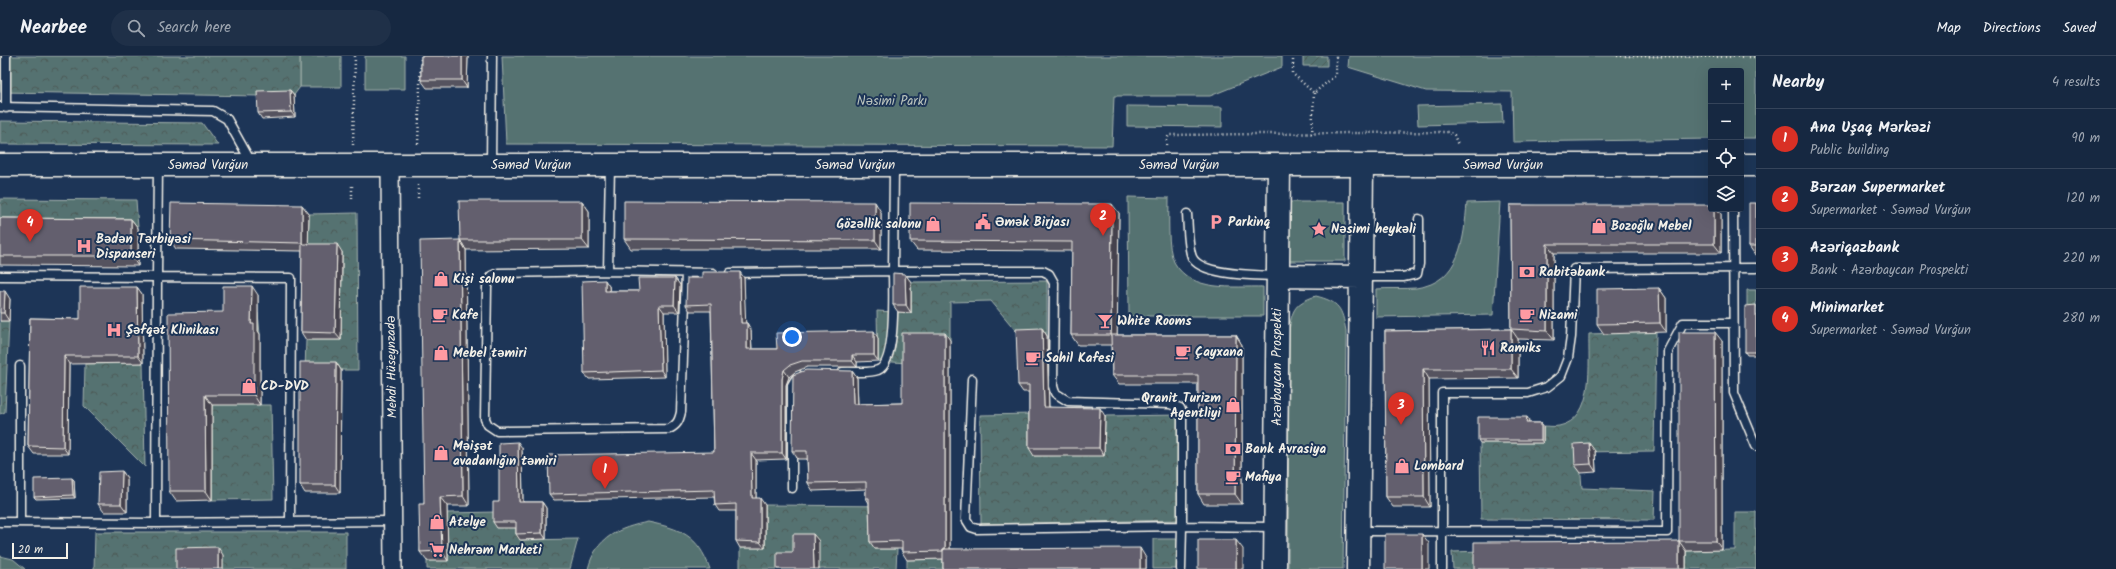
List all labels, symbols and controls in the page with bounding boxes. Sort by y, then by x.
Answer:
search box [111,10,391,46]
text: Nearbee [20,13,87,43]
text: Search here [157,16,231,40]
icon: search [125,17,147,39]
text: Map [1936,17,1961,39]
text: Directions [1983,17,2041,39]
text: Saved [2063,17,2096,39]
map controls [1708,68,1744,212]
button: + [1708,68,1744,104]
text: Nearby [1772,69,1824,96]
text: 4 results [2052,72,2100,93]
park label: Nəsimi Parkı [857,91,927,112]
button: − [1708,104,1744,140]
text: Ana Uşaq Mərkəzi [1810,116,1930,140]
text: 1 [1783,128,1787,149]
text: 90 m [2072,128,2100,149]
button: locate [1708,140,1744,176]
text: Public building [1810,140,1889,161]
street label: Səməd Vurğun [168,155,248,176]
street label: Səməd Vurğun [491,155,571,176]
street label: Səməd Vurğun [815,155,895,176]
street label: Səməd Vurğun [1139,155,1219,176]
street label: Səməd Vurğun [1463,155,1543,176]
button: layers [1708,176,1744,212]
text: Bərzan Supermarket [1810,176,1945,200]
text: 2 [1781,188,1789,209]
text: 120 m [2066,188,2100,209]
text: Supermarket · Səməd Vurğun [1810,200,1971,221]
pin: 2 [1090,203,1116,236]
pin: 4 [17,209,43,242]
place label: Əmək Birjası [995,212,1070,233]
place label: Parkinq [1228,212,1270,233]
public building icon: Əmək Birjası [974,213,992,231]
parking icon: Parkinq [1207,213,1225,231]
place label: Gözəllik salonu [837,214,922,235]
shop icon: Gözəllik salonu [924,215,942,233]
place label: Bozoğlu Mebel [1611,216,1692,237]
shop icon: Bozoğlu Mebel [1590,217,1608,235]
place label: Nəsimi heykəli [1331,219,1416,240]
place icon: Nəsimi heykəli [1310,220,1328,238]
place label: Bədən Tərbiyəsi Dispanseri [96,229,192,265]
text: Azəriqazbank [1810,236,1899,260]
hospital icon: Bədən Tərbiyəsi Dispanseri [75,237,93,255]
text: 3 [1781,248,1789,269]
text: 220 m [2063,248,2100,269]
text: Bank · Azərbaycan Prospekti [1810,260,1968,281]
place label: Rabitəbank [1539,262,1605,283]
bank icon: Rabitəbank [1518,263,1536,281]
place label: Kişi salonu [453,269,515,290]
shop icon: Kişi salonu [432,270,450,288]
text: Minimarket [1810,296,1884,320]
place label: Kafe [452,305,479,326]
place label: Nizami [1539,305,1578,326]
cafe icon: Kafe [431,306,449,324]
cafe icon: Nizami [1518,306,1536,324]
street label: Azərbaycan Prospekti [1267,307,1288,426]
text: 4 [1781,308,1789,329]
text: 280 m [2063,308,2100,329]
place label: White Rooms [1117,311,1192,332]
bar icon: White Rooms [1096,312,1114,330]
street label: Mehdi Hüseynzadə [381,315,403,419]
place label: Şəfqət Klinikası [126,320,219,341]
text: Supermarket · Səməd Vurğun [1810,320,1971,341]
hospital icon: Şəfqət Klinikası [105,321,123,339]
your location [782,327,802,347]
place label: Ramiks [1500,338,1541,359]
restaurant icon: Ramiks [1479,339,1497,357]
place label: Çayxana [1195,342,1244,363]
place label: Mebel təmiri [453,343,527,364]
cafe icon: Çayxana [1174,343,1192,361]
shop icon: Mebel təmiri [432,344,450,362]
place label: Sahil Kafesi [1045,348,1114,369]
cafe icon: Sahil Kafesi [1024,349,1042,367]
place label: CD-DVD [261,376,309,397]
shop icon: CD-DVD [240,377,258,395]
place label: Qranit Turizm Agentliyi [1141,388,1222,424]
pin: 3 [1388,392,1414,425]
shop icon: Qranit Turizm Agentliyi [1224,396,1242,414]
place label: Məişət avadanlığın təmiri [453,436,557,472]
place label: Bank Avrasiya [1245,439,1327,460]
bank icon: Bank Avrasiya [1224,440,1242,458]
shop icon: Məişət avadanlığın təmiri [432,444,450,462]
pin: 1 [592,456,618,489]
place label: Lombard [1414,456,1464,477]
shop icon: Lombard [1393,457,1411,475]
place label: Mafiya [1245,467,1282,488]
cafe icon: Mafiya [1224,468,1242,486]
place label: Atelye [449,512,487,533]
shop icon: Atelye [428,513,446,531]
place label: Nehrəm Marketi [449,540,542,561]
scale bar [12,541,68,560]
text: 20 m [18,541,43,559]
supermarket icon: Nehrəm Marketi [428,541,446,559]

